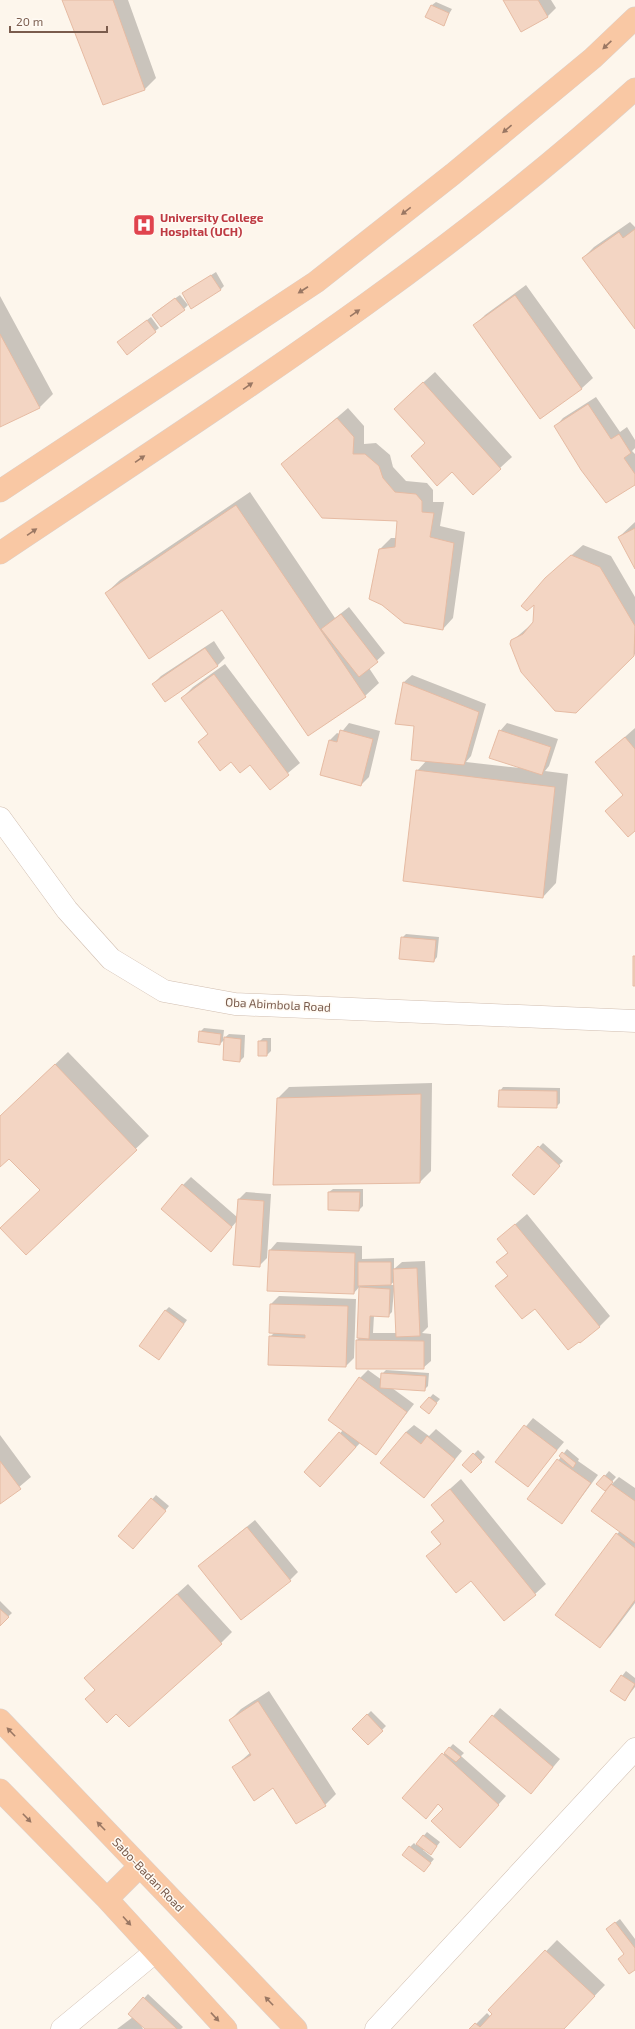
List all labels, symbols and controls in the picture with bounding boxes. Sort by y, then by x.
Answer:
scale bar [10,8,107,34]
text: 20 m [16,14,43,28]
one-way arrow [602,40,611,49]
one-way arrow [502,125,513,134]
one-way arrow [401,207,412,215]
place label: University College Hospital (UCH) [160,210,264,238]
hospital icon: University College Hospital (UCH) [131,212,157,238]
one-way arrow [298,286,308,294]
one-way arrow [350,309,360,317]
one-way arrow [243,382,253,390]
one-way arrow [135,455,146,463]
one-way arrow [27,528,38,536]
street label: Oba Abimbola Road [225,994,331,1014]
one-way arrow [6,1727,16,1737]
one-way arrow [22,1813,32,1823]
one-way arrow [96,1821,106,1831]
street label: Sabo-Badan Road [110,1834,187,1914]
one-way arrow [122,1917,131,1926]
one-way arrow [264,1996,273,2006]
one-way arrow [210,2012,220,2022]

